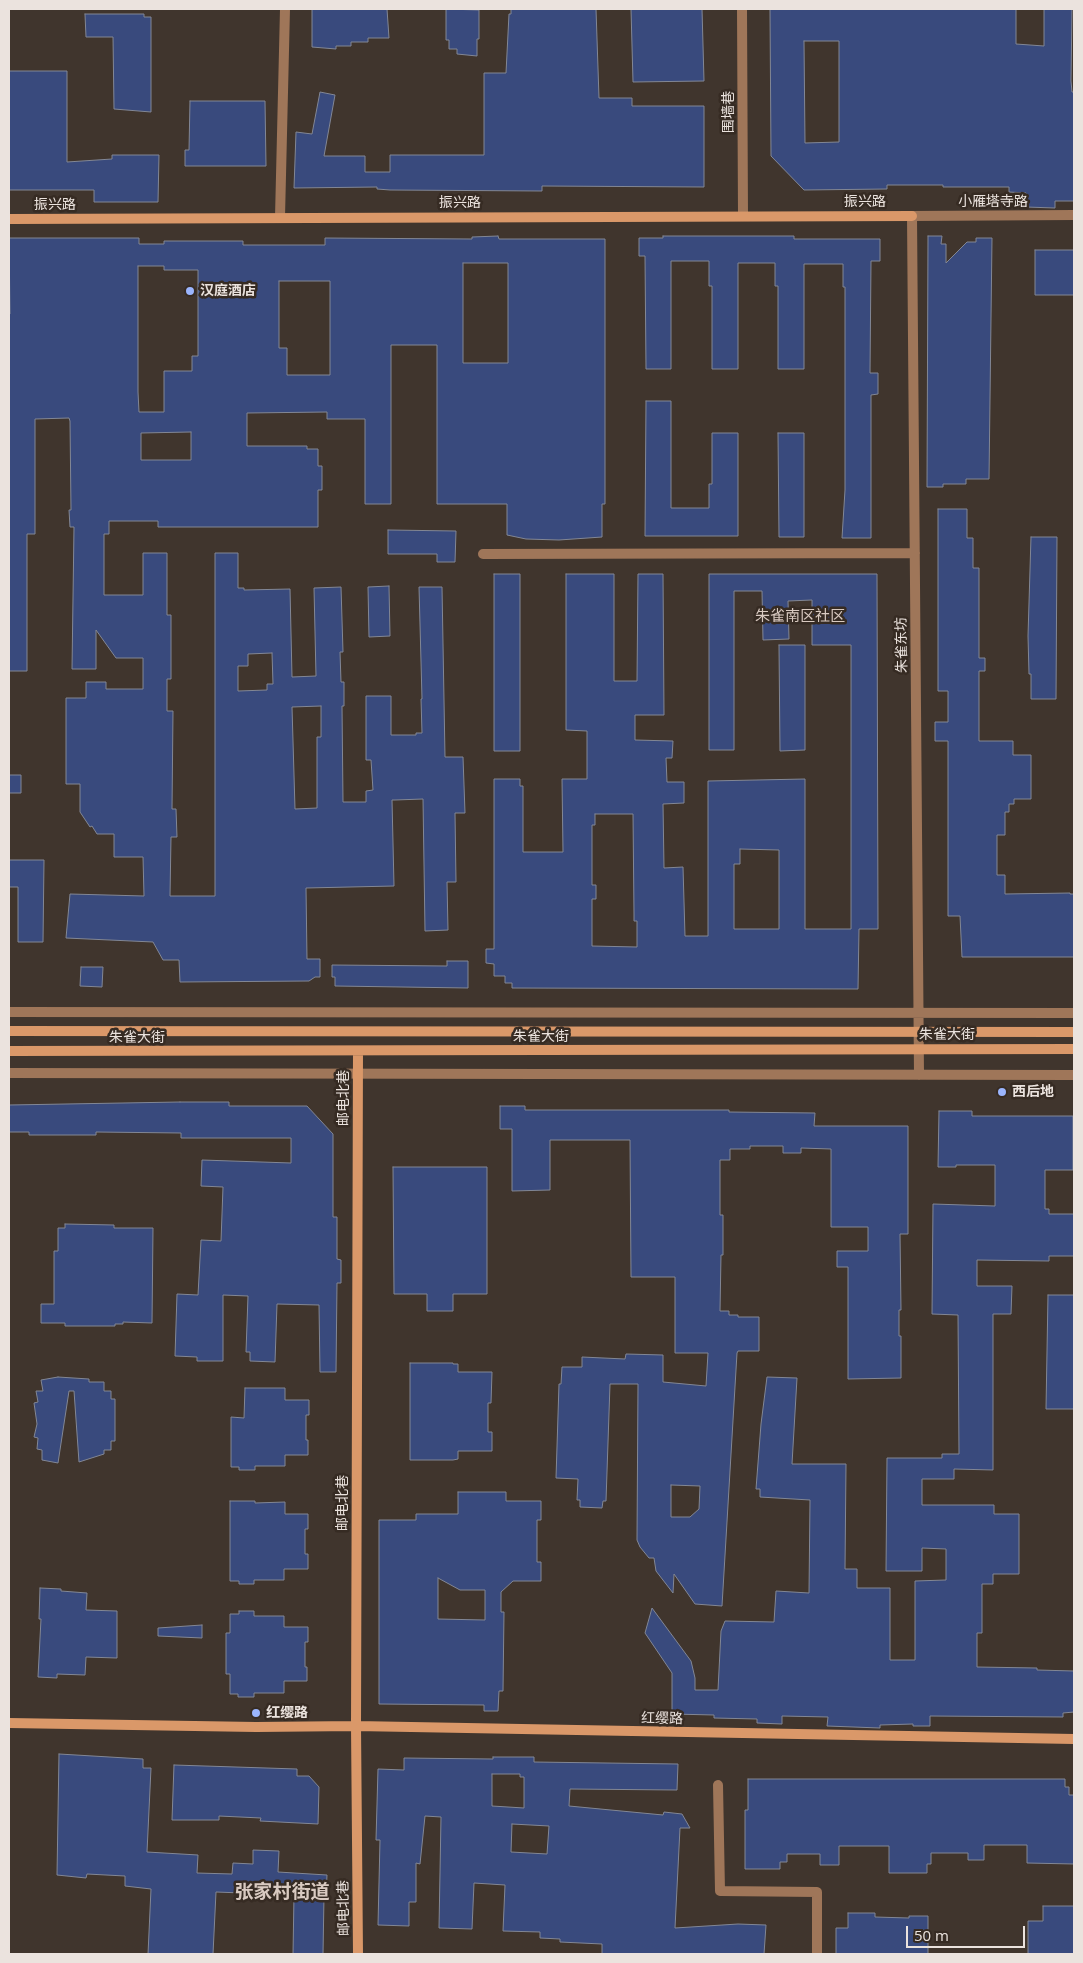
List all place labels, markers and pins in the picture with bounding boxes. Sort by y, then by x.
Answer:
place label: 汉庭酒店 [200,283,256,299]
marker: 汉庭酒店 [184,285,196,297]
place label: 西后地 [1012,1084,1054,1100]
marker: 西后地 [996,1086,1008,1098]
place label: 红缨路 [266,1705,308,1721]
marker: 红缨路 [250,1707,262,1719]

